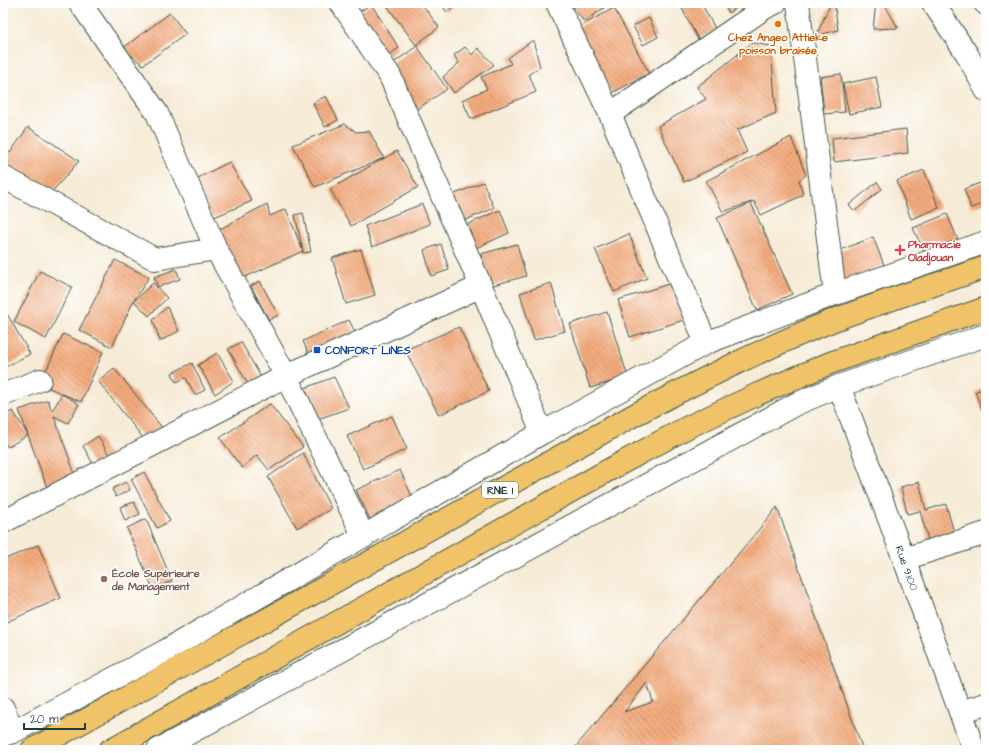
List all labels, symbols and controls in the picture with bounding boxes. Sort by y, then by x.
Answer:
marker: Chez Angeo Attieke poisson braisée [773,19,783,29]
place label: Chez Angeo Attieke poisson braisée [728,30,828,59]
place label: Pharmacie Oladjouan [908,237,961,266]
marker: Pharmacie Oladjouan [895,245,905,255]
place label: CONFORT LINES [325,343,411,358]
marker: CONFORT LINES [312,345,322,355]
road number: RNIE 1 [482,482,518,498]
street label: Rue 9.100 [891,544,922,593]
place label: École Supérieure de Management [111,566,200,596]
marker: École Supérieure de Management [99,574,109,584]
scale bar [24,705,85,731]
text: 20 m [30,711,59,728]

